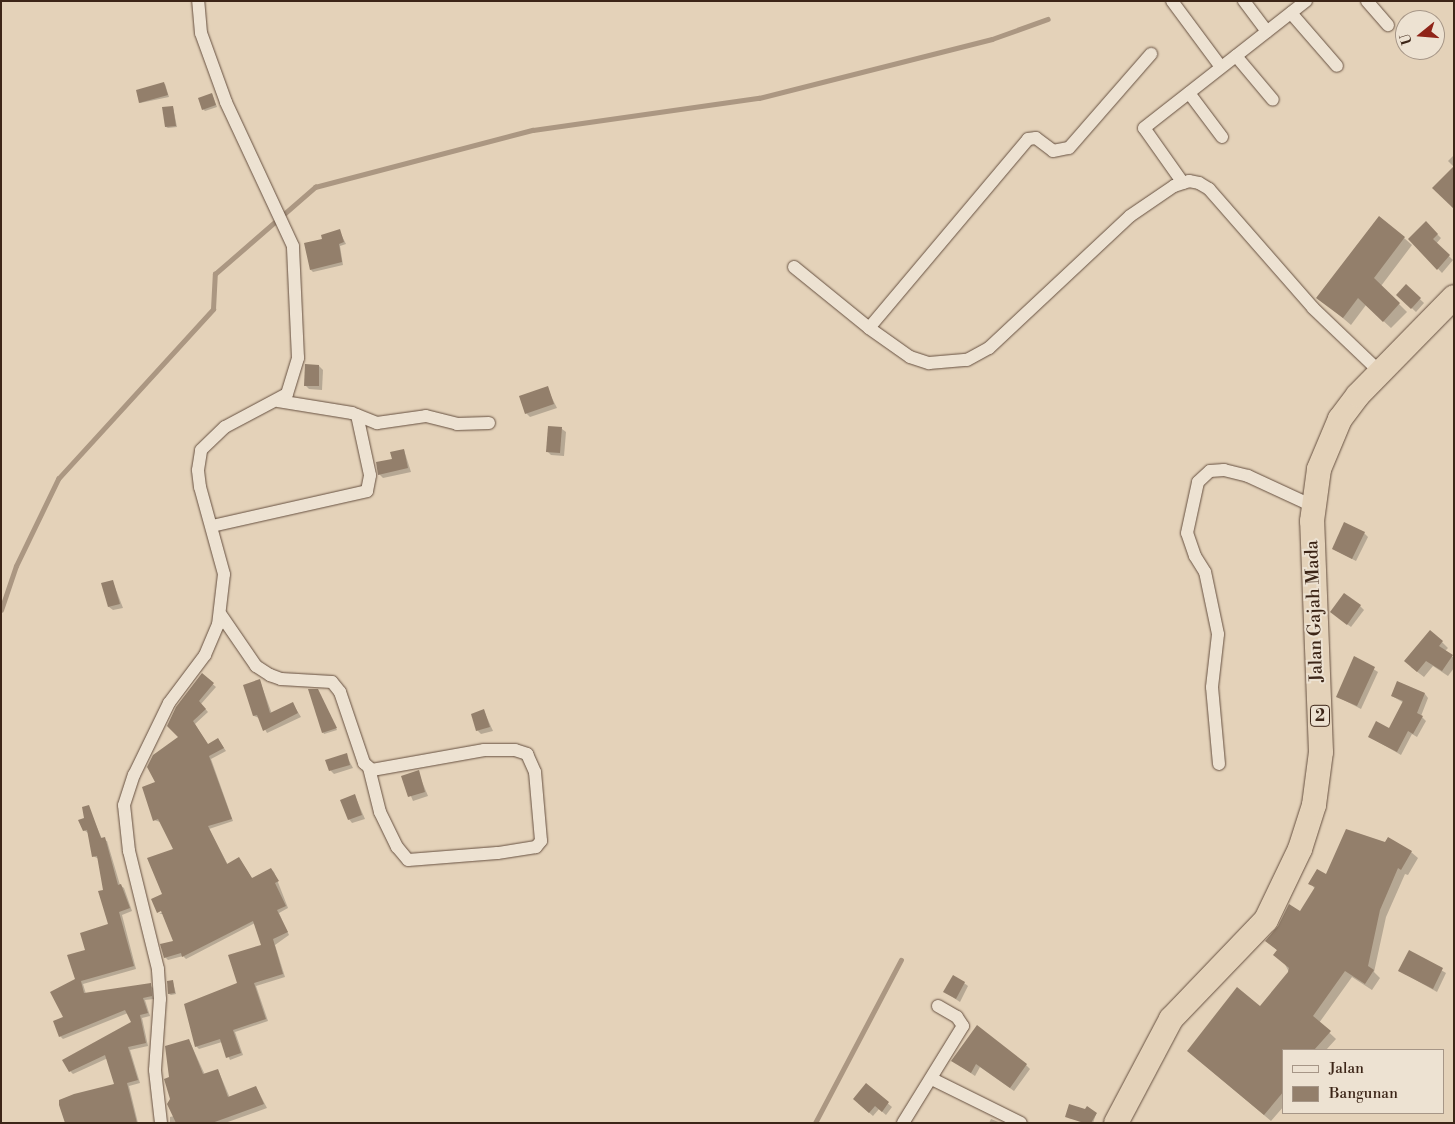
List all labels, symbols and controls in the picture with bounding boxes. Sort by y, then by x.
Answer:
north arrow [1395,10,1445,60]
text: U [1396,31,1417,47]
street label: Jalan Gajah Mada [1302,540,1328,682]
road number: 2 [1310,702,1330,729]
legend [1282,1049,1445,1114]
text: Jalan [1329,1059,1364,1078]
text: Bangunan [1329,1084,1398,1103]

